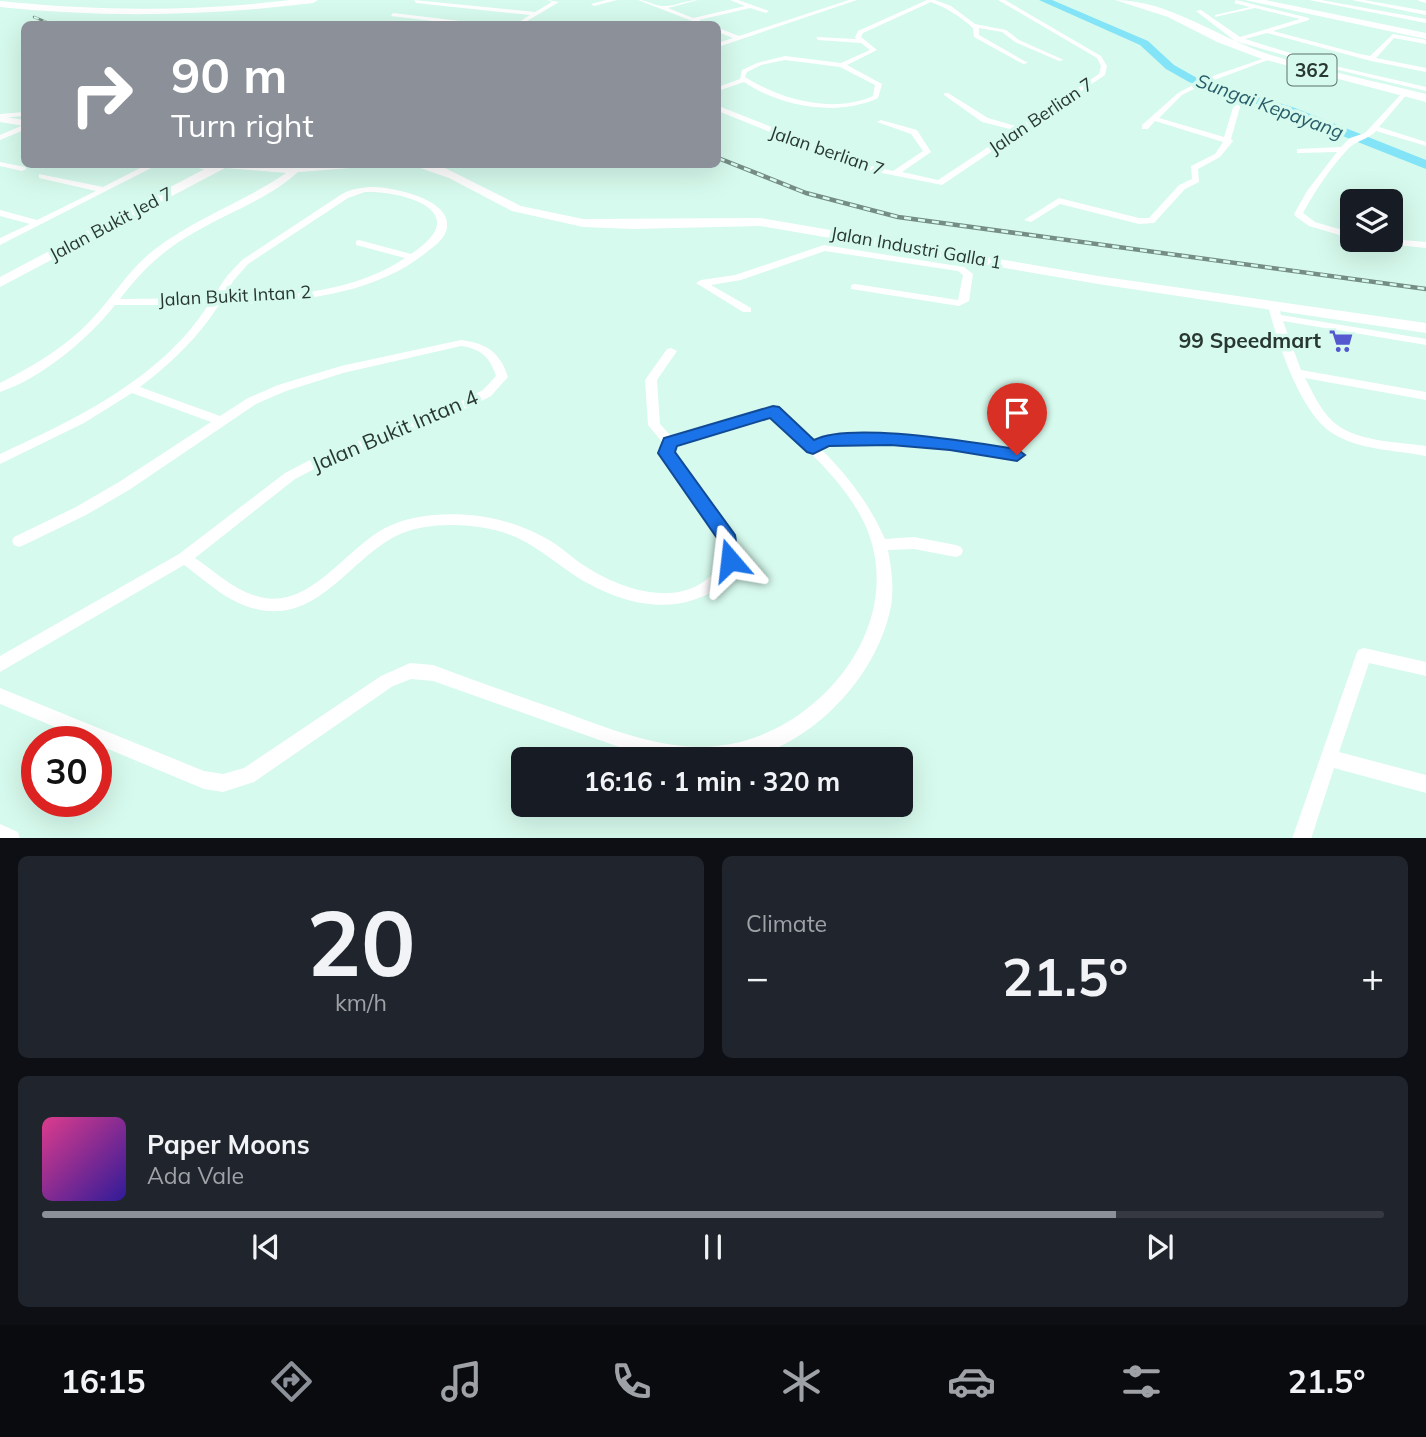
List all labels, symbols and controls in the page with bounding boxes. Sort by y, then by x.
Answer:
text: 90 m [171,44,287,105]
icon: right [56,49,147,140]
road number: 362 [1288,54,1336,86]
water label: Sungai Kepayang [1193,68,1347,144]
street label: Jalan Berlian 7 [984,72,1097,159]
text: Turn right [171,105,314,145]
street label: Jalan berlian 7 [767,120,887,181]
street label: Jalan Bukit Jed 7 [45,181,176,266]
map controls [1340,189,1403,252]
button: layers [1340,189,1403,252]
street label: Jalan Industri Galla 1 [829,221,1003,274]
street label: Jalan Bukit Intan 2 [158,280,312,311]
place label: 99 Speedmart [1179,327,1321,353]
supermarket icon: 99 Speedmart [1327,327,1355,355]
street label: Jalan Bukit Intan 4 [308,383,482,477]
pin [987,383,1047,455]
icon: arrive [998,394,1036,432]
position arrow [693,523,767,597]
speed limit sign: 30 [21,726,112,817]
text: 16:16 · 1 min · 320 m [584,765,840,798]
text: 20 [306,885,416,999]
text: Climate [746,909,827,938]
text: 21.5° [1002,944,1128,1009]
text: − [746,953,769,1001]
text: + [1361,953,1384,1001]
text: km/h [335,988,387,1017]
text: Paper Moons [147,1128,310,1161]
text: Ada Vale [147,1161,244,1190]
icon: previous [247,1228,285,1266]
icon: pause [694,1228,732,1266]
icon: next [1141,1228,1179,1266]
icon: directions [267,1357,316,1406]
icon: music [437,1357,486,1406]
icon: phone [607,1357,656,1406]
icon: climate [777,1357,826,1406]
icon: car [947,1357,996,1406]
icon: filters [1117,1357,1166,1406]
text: 16:15 [61,1361,145,1401]
text: 21.5° [1288,1361,1365,1401]

